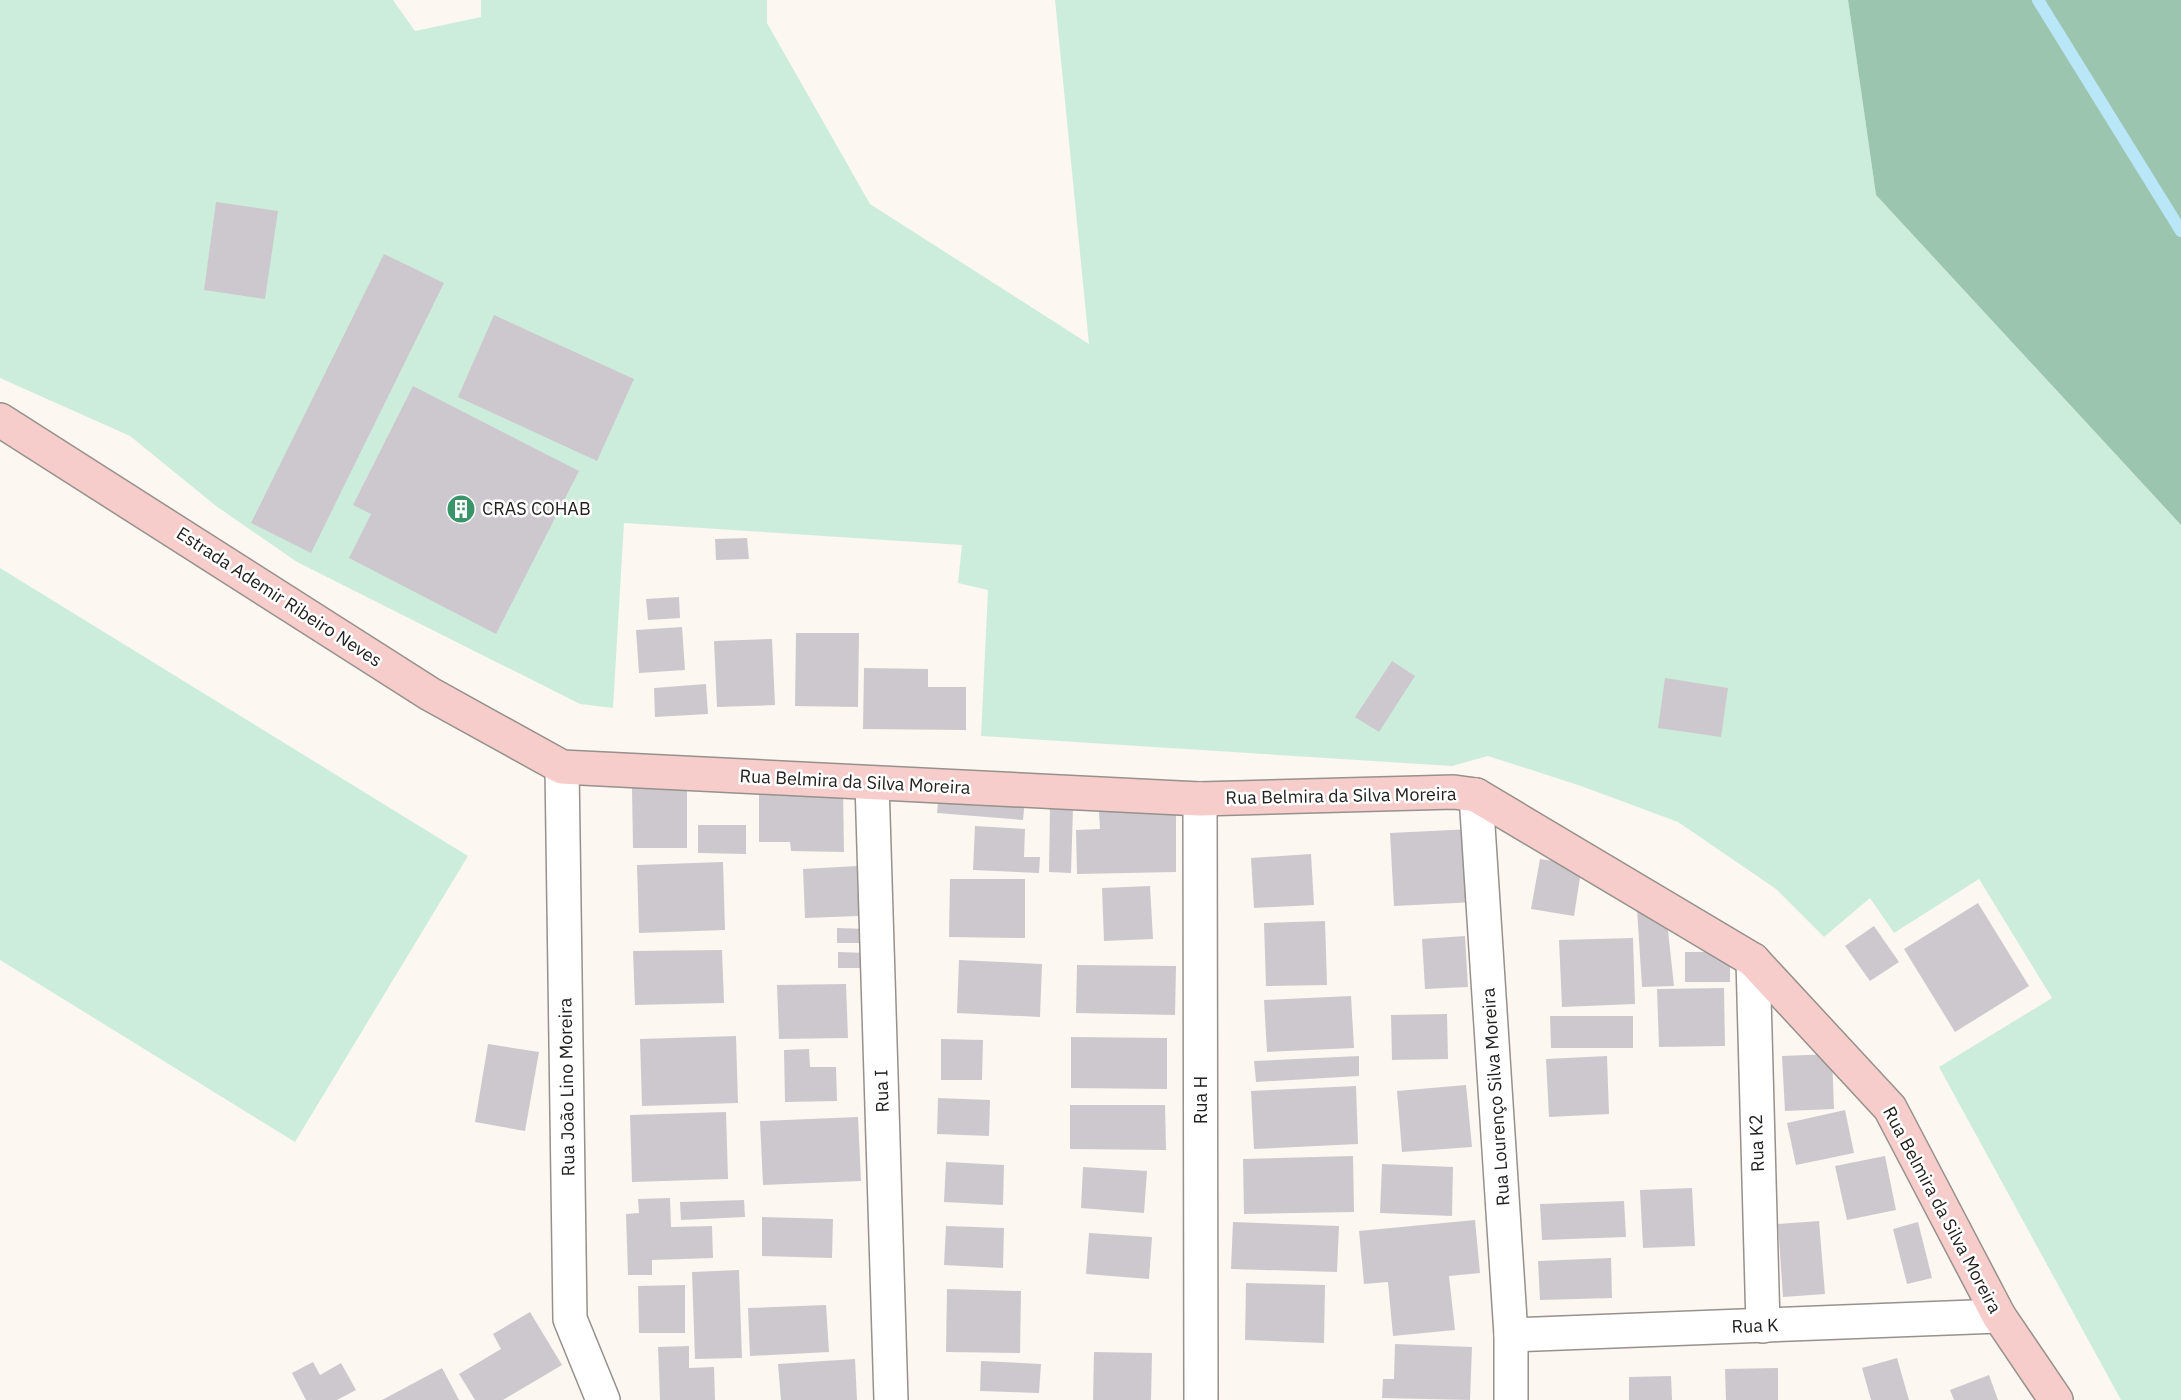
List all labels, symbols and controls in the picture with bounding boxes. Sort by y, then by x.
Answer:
building icon: CRAS COHAB [445,493,477,525]
place label: CRAS COHAB [482,497,591,520]
street label: Estrada Ademir Ribeiro Neves [172,521,386,672]
street label: Rua Belmira da Silva Moreira [739,764,971,799]
street label: Rua Belmira da Silva Moreira [1225,782,1457,809]
street label: Rua Lourenço Silva Moreira [1476,987,1515,1207]
street label: Rua João Lino Moreira [553,997,580,1177]
street label: Rua I [869,1069,894,1113]
street label: Rua H [1189,1076,1212,1124]
street label: Rua Belmira da Silva Moreira [1878,1102,2007,1317]
street label: Rua K2 [1744,1114,1769,1172]
street label: Rua K [1731,1313,1779,1338]

